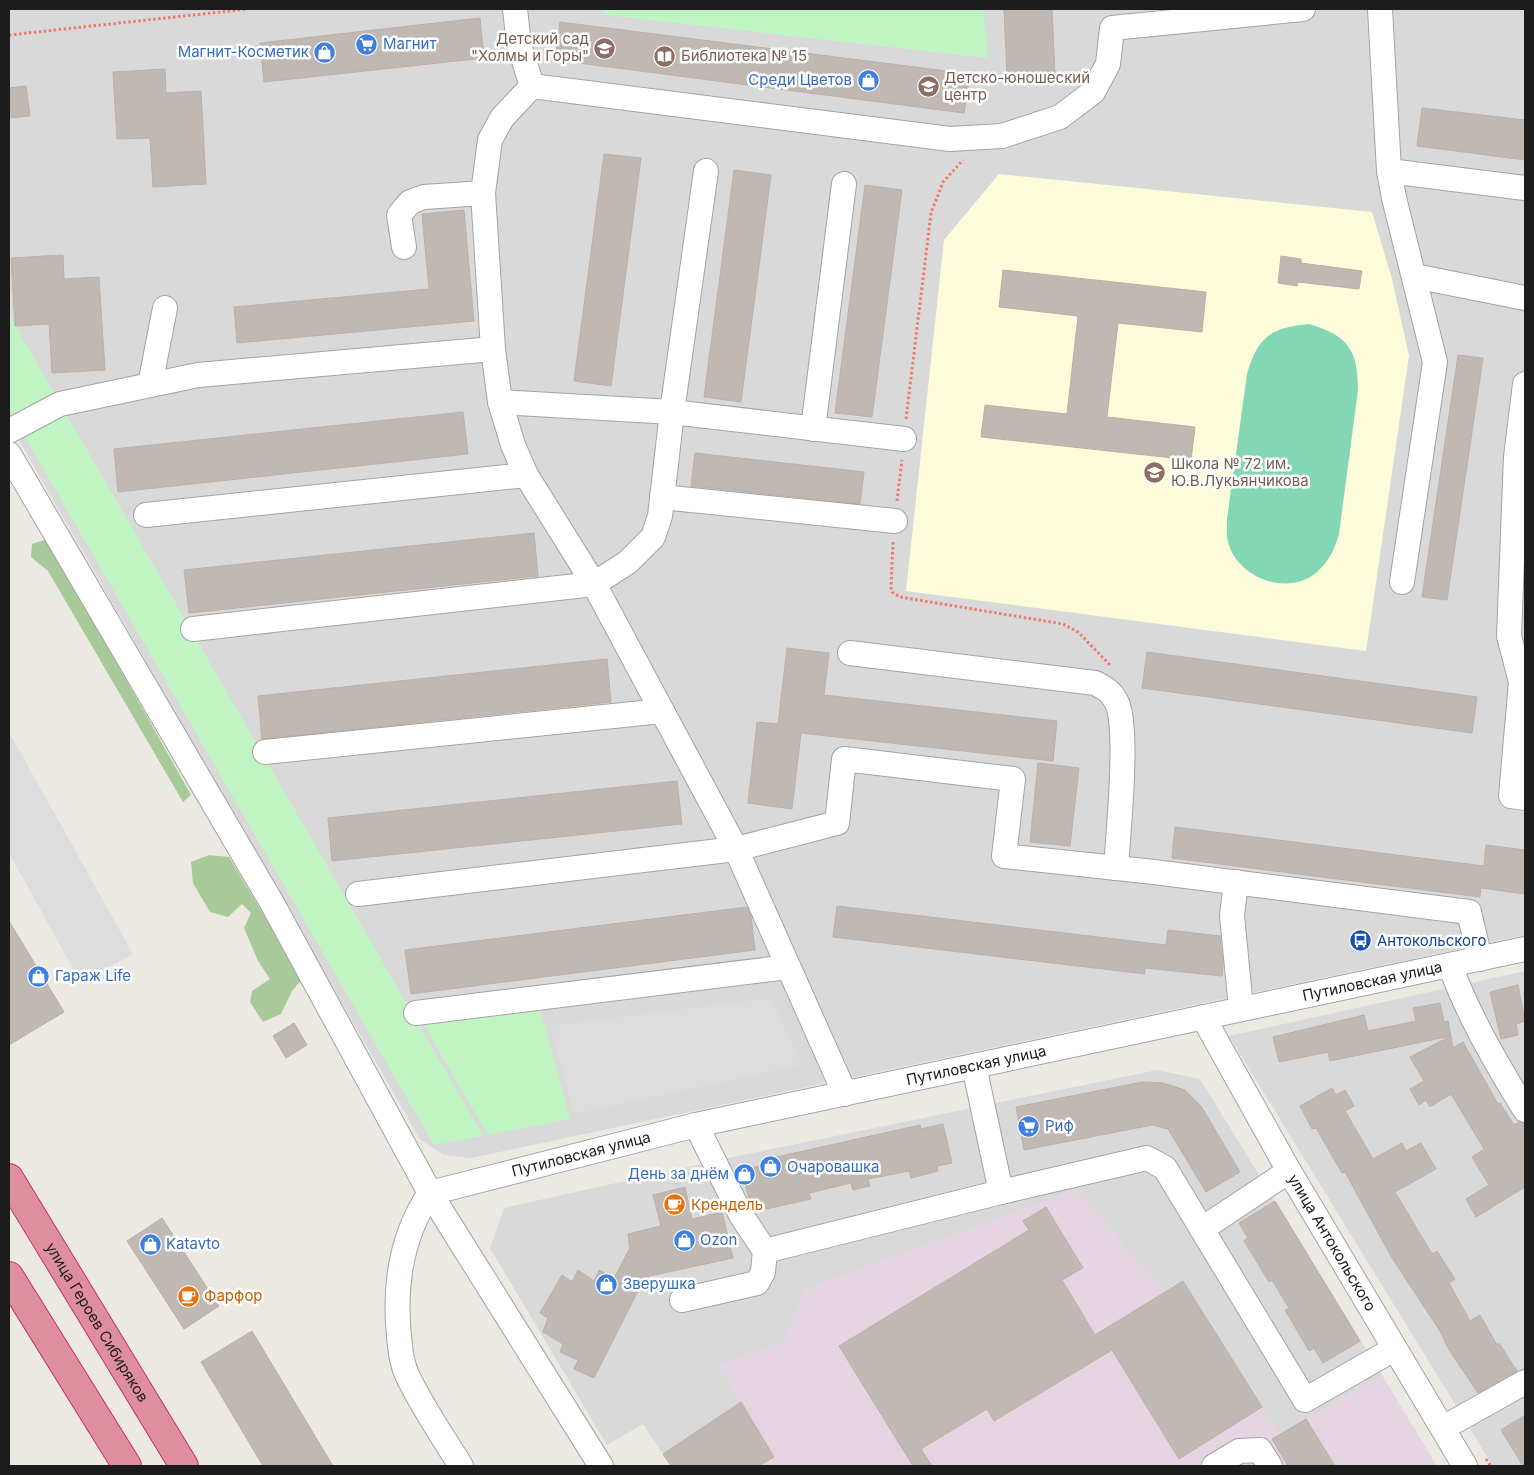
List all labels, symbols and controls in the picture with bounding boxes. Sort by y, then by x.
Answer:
place label: Детский сад "Холмы и Горы" [471,29,589,65]
supermarket icon: Магнит [355,32,379,56]
place label: Магнит [383,34,436,53]
school or university icon: Детский сад "Холмы и Горы" [593,36,617,60]
shop icon: Магнит-Косметик [313,40,337,64]
place label: Магнит-Косметик [178,42,309,61]
library icon: Библиотека № 15 [653,44,677,68]
place label: Библиотека № 15 [681,46,807,65]
shop icon: Среди Цветов [856,68,880,92]
place label: Детско-юношеский центр [944,68,1090,104]
place label: Среди Цветов [748,70,852,89]
school or university icon: Детско-юношеский центр [916,75,940,99]
place label: Школа № 72 им. Ю.В.Лукьянчикова [1171,454,1309,490]
school or university icon: Школа № 72 им. Ю.В.Лукьянчикова [1143,461,1167,485]
bus stop icon: Антокольского [1349,929,1373,953]
place label: Антокольского [1377,931,1486,950]
street label: Путиловская улица [1301,957,1444,1005]
shop icon: Гараж Life [27,964,51,988]
place label: Гараж Life [55,966,131,985]
street label: Путиловская улица [904,1041,1048,1089]
supermarket icon: Риф [1017,1114,1041,1138]
place label: Риф [1045,1116,1074,1135]
street label: Путиловская улица [510,1127,652,1181]
shop icon: Очаровашка [759,1155,783,1179]
place label: Очаровашка [787,1157,880,1176]
shop icon: День за днём [733,1162,757,1186]
place label: День за днём [628,1164,729,1183]
street label: улица Антокольского [1284,1171,1380,1315]
cafe icon: Крендель [663,1193,687,1217]
place label: Крендель [691,1195,763,1214]
shop icon: Ozon [672,1228,696,1252]
place label: Ozon [700,1230,737,1249]
shop icon: Katavto [138,1232,162,1256]
place label: Katavto [166,1234,220,1253]
street label: улица Героев Сибиряков [42,1239,153,1405]
shop icon: Зверушка [595,1272,619,1296]
place label: Зверушка [623,1274,696,1293]
cafe icon: Фарфор [176,1284,200,1308]
place label: Фарфор [204,1286,263,1305]

